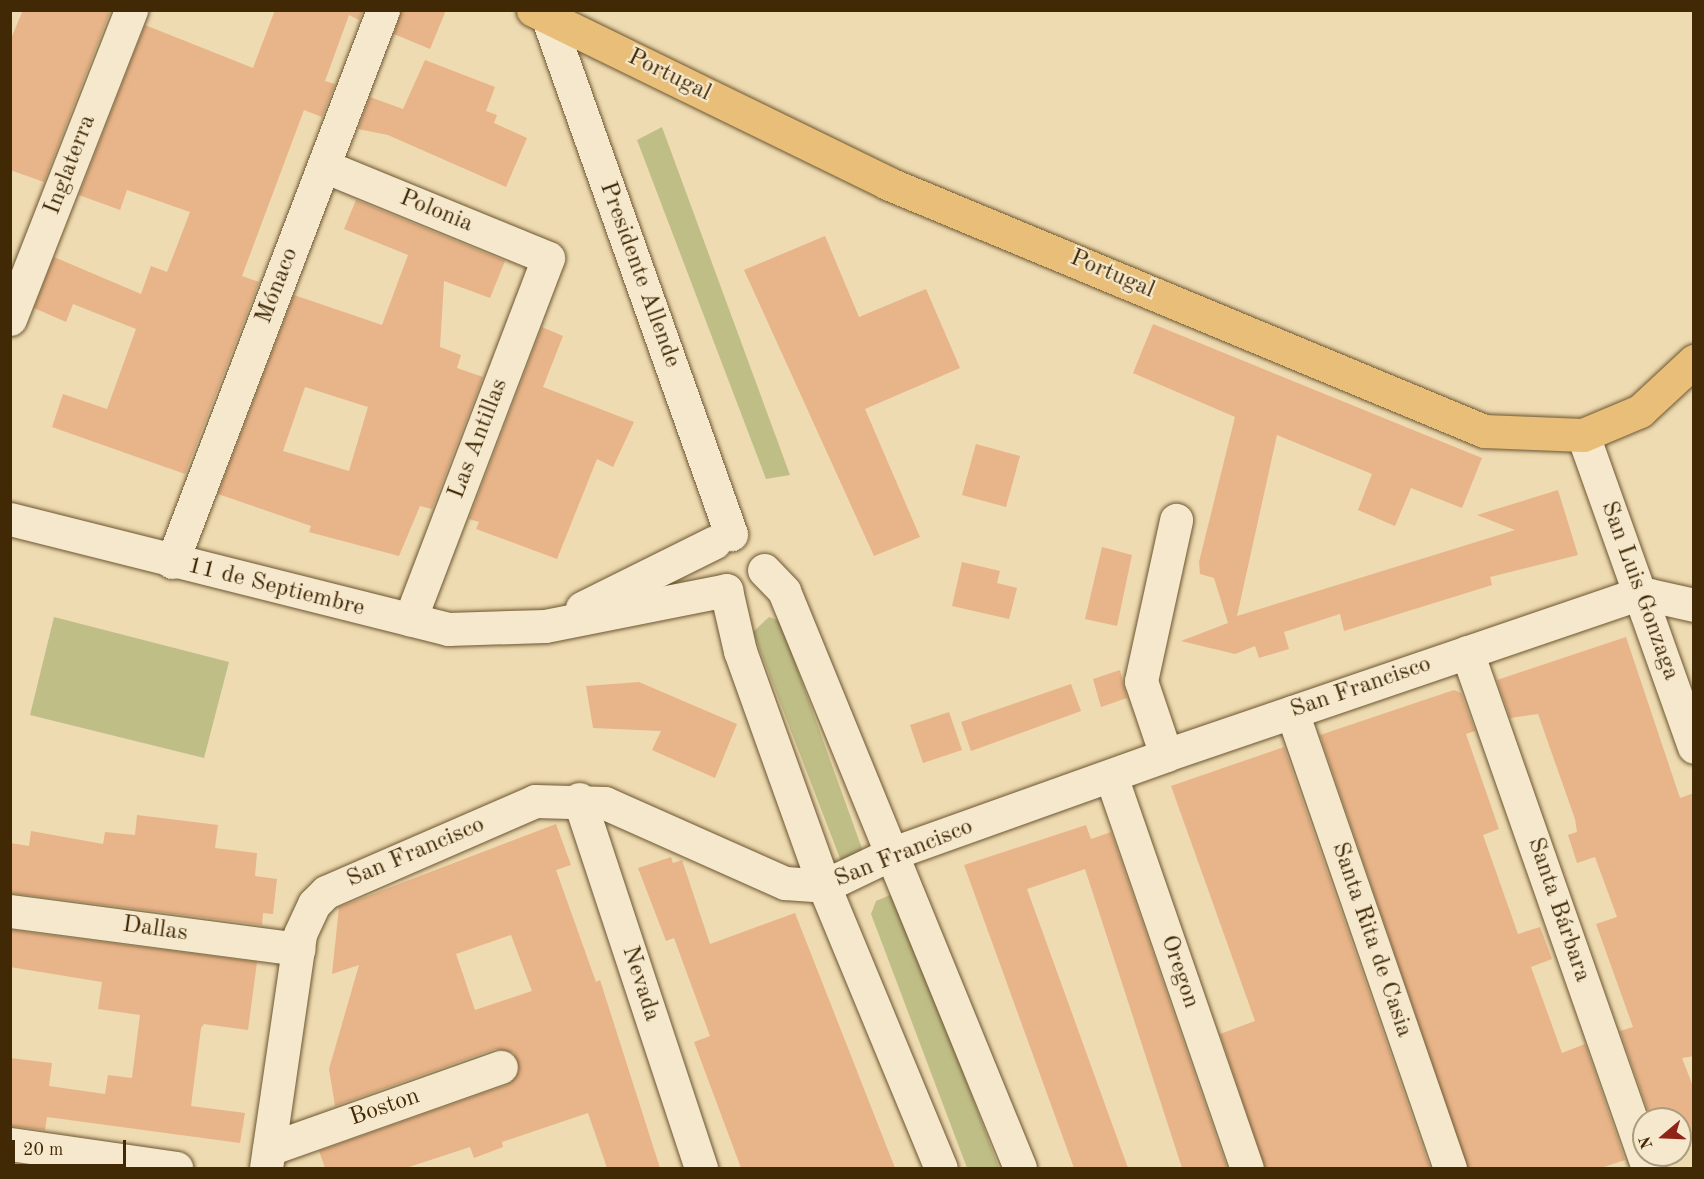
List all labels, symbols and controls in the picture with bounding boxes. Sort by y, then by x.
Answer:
street label: Portugal [623,43,715,109]
street label: Inglaterra [39,111,103,219]
street label: Presidente Allende [592,178,686,372]
street label: Polonia [395,184,477,240]
street label: Mónaco [250,244,306,328]
street label: Portugal [1065,244,1159,306]
street label: Las Antillas [443,375,515,503]
street label: San Luis Gonzaga [1593,498,1685,684]
street label: 11 de Septiembre [185,552,367,624]
street label: San Francisco [1287,650,1435,726]
street label: San Francisco [343,811,489,895]
street label: San Francisco [830,813,978,895]
street label: Santa Bárbara [1520,834,1596,986]
street label: Santa Rita de Casia [1324,839,1418,1041]
street label: Dallas [120,911,190,949]
street label: Oregon [1153,932,1205,1012]
street label: Nevada [614,943,666,1025]
street label: Boston [346,1083,424,1133]
north arrow [1632,1107,1692,1167]
scale bar [15,1128,129,1166]
text: N [1637,1134,1656,1151]
text: 20 m [23,1141,63,1159]

